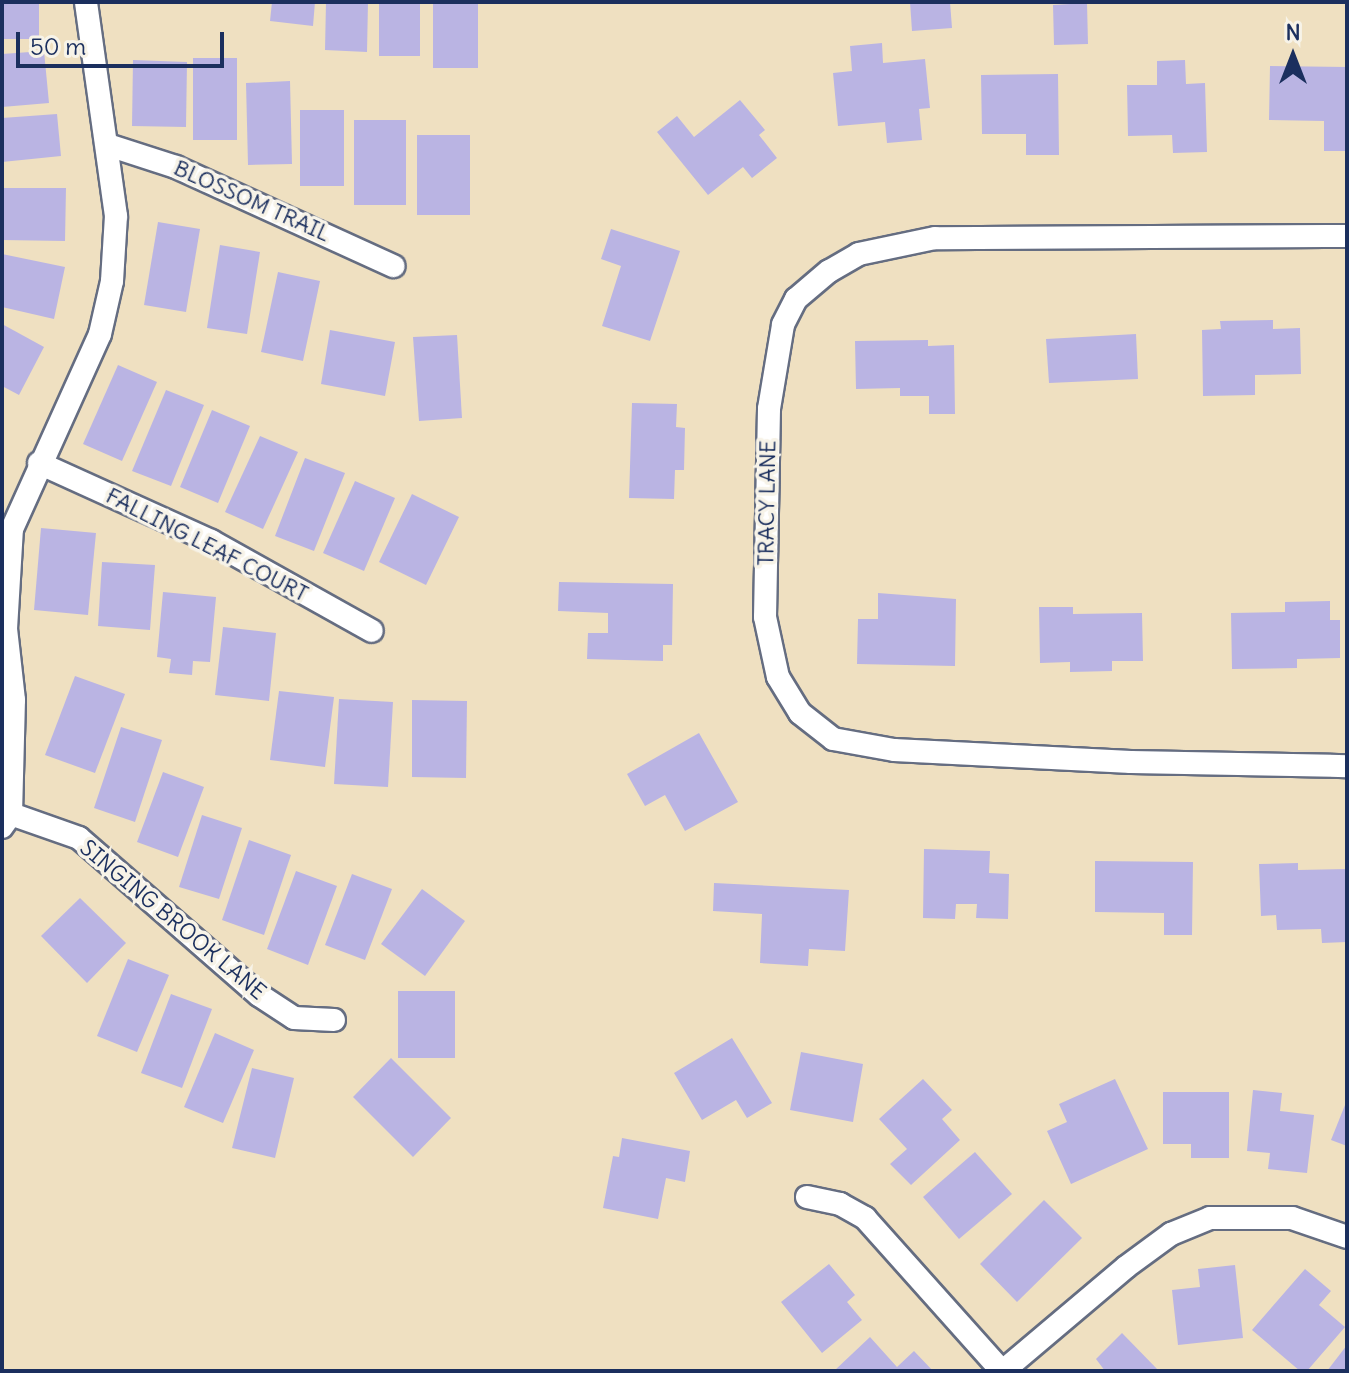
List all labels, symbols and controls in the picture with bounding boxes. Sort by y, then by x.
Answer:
scale bar [20,16,228,66]
north arrow [1253,16,1333,96]
text: N [1285,18,1301,46]
text: 50 m [30,31,86,61]
street label: BLOSSOM TRAIL [170,155,334,247]
street label: TRACY LANE [753,440,781,566]
street label: FALLING LEAF COURT [102,483,312,607]
street label: SINGING BROOK LANE [75,835,271,1005]

